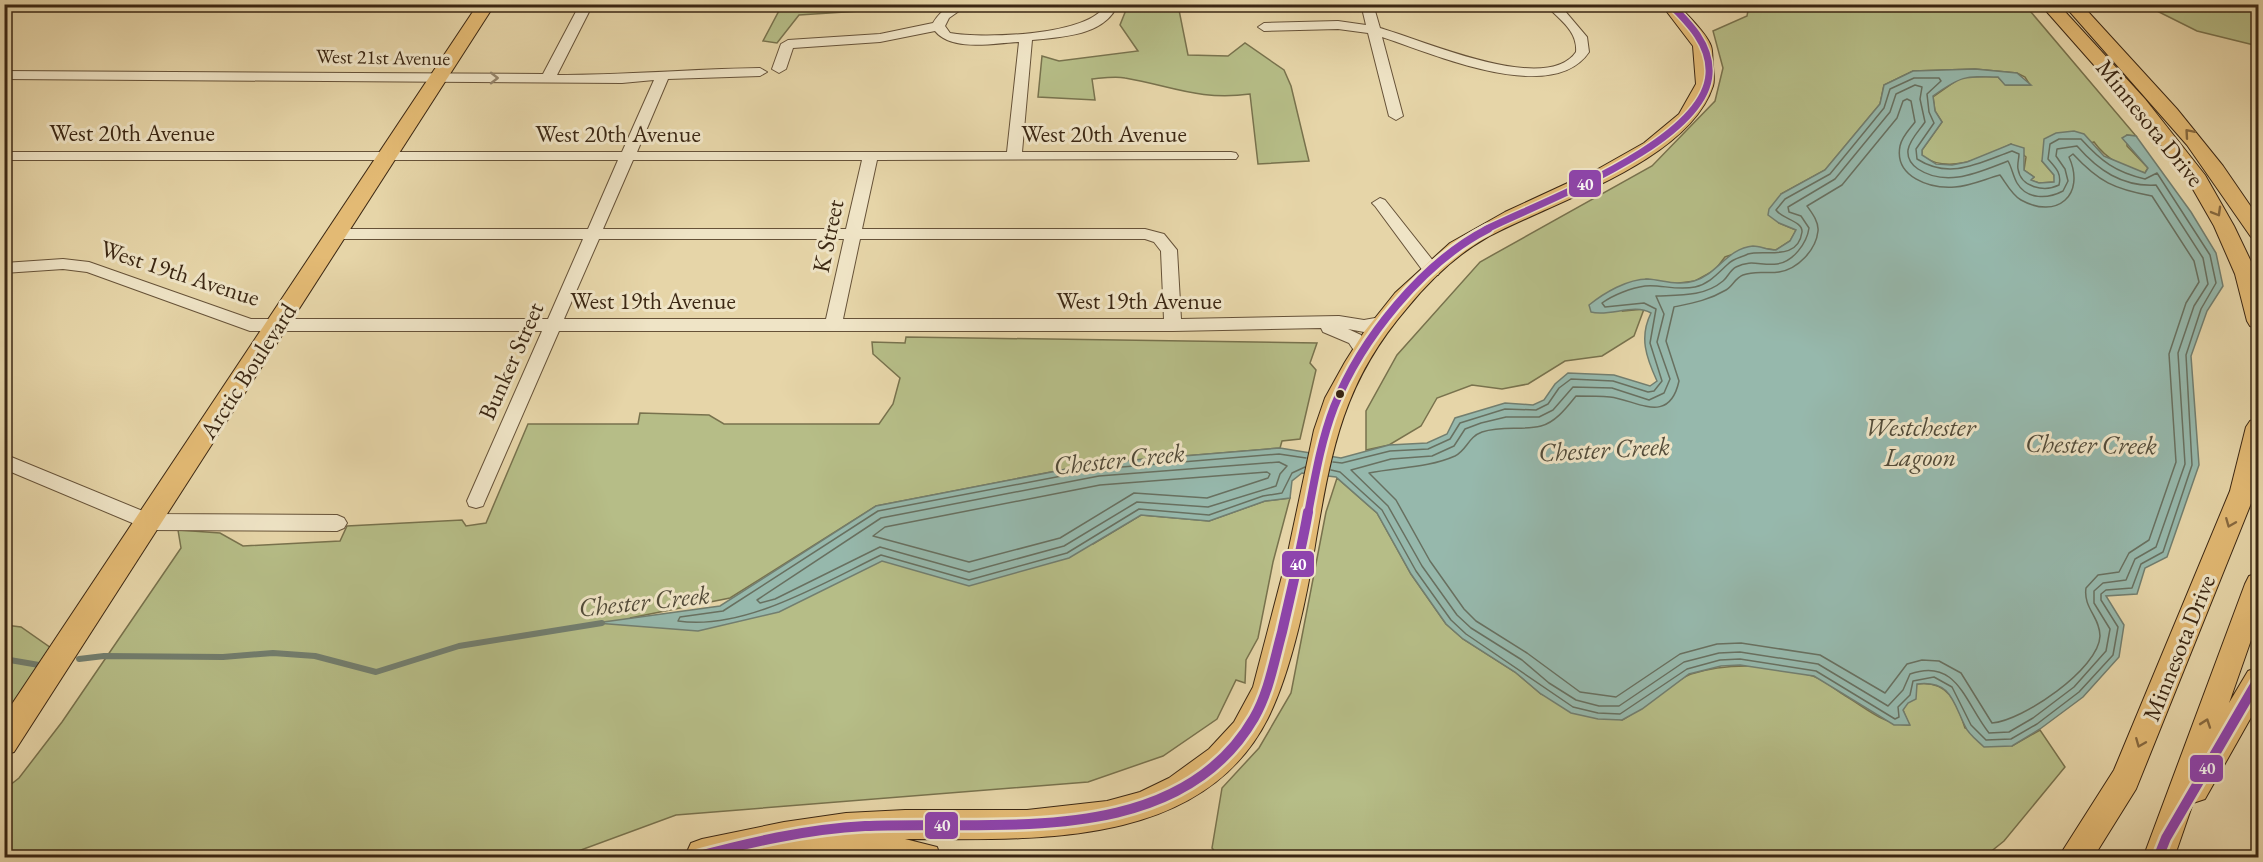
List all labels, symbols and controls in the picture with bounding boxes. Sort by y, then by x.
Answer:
street label: West 21st Avenue [316,43,451,71]
street label: Minnesota Drive [2090,53,2211,193]
one-way arrow [490,72,499,84]
street label: West 20th Avenue [49,117,215,148]
street label: West 20th Avenue [535,118,701,149]
street label: West 20th Avenue [1021,118,1187,149]
one-way arrow [2185,129,2196,140]
line badge: 40 [1568,169,1602,198]
text: 40 [1577,174,1594,195]
street label: K Street [805,196,850,275]
one-way arrow [2209,206,2221,217]
street label: West 19th Avenue [97,232,264,313]
street label: West 19th Avenue [570,285,736,316]
street label: West 19th Avenue [1056,285,1222,316]
street label: Arctic Boulevard [192,296,304,445]
street label: Bunker Street [471,297,550,424]
unlabelled marker [1334,388,1346,400]
water label: Westchester Lagoon [1864,410,1977,474]
water label: Chester Creek [2025,426,2157,462]
water label: Chester Creek [1537,429,1671,469]
water label: Chester Creek [1052,435,1186,483]
one-way arrow [2225,517,2237,528]
line badge: 40 [1281,550,1315,578]
text: 40 [1290,554,1307,575]
street label: Minnesota Drive [2135,570,2222,725]
water label: Chester Creek [577,577,711,625]
one-way arrow [2199,718,2212,729]
one-way arrow [2135,736,2147,747]
line badge: 40 [2189,754,2224,783]
text: 40 [2199,758,2216,779]
line badge: 40 [924,811,959,840]
text: 40 [934,815,951,836]

